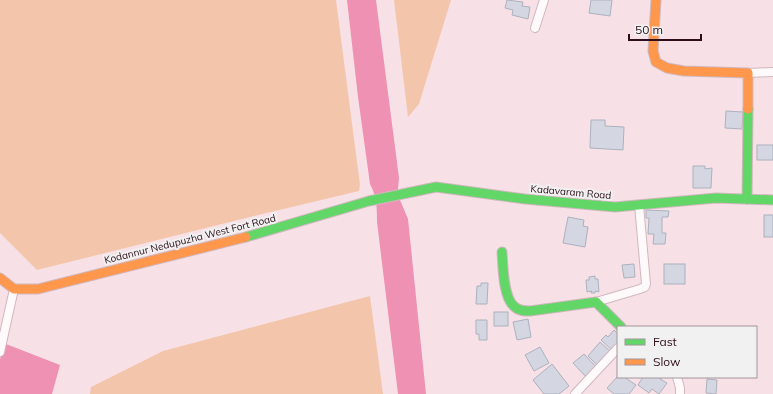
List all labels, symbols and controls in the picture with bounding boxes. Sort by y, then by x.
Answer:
scale bar [629,16,701,42]
text: 50 m [635,22,663,37]
street label: Kadavaram Road [530,182,612,202]
street label: Kodannur Nedupuzha West Fort Road [103,211,277,267]
legend [617,326,757,378]
text: Fast [653,334,677,349]
text: Slow [653,354,681,369]

